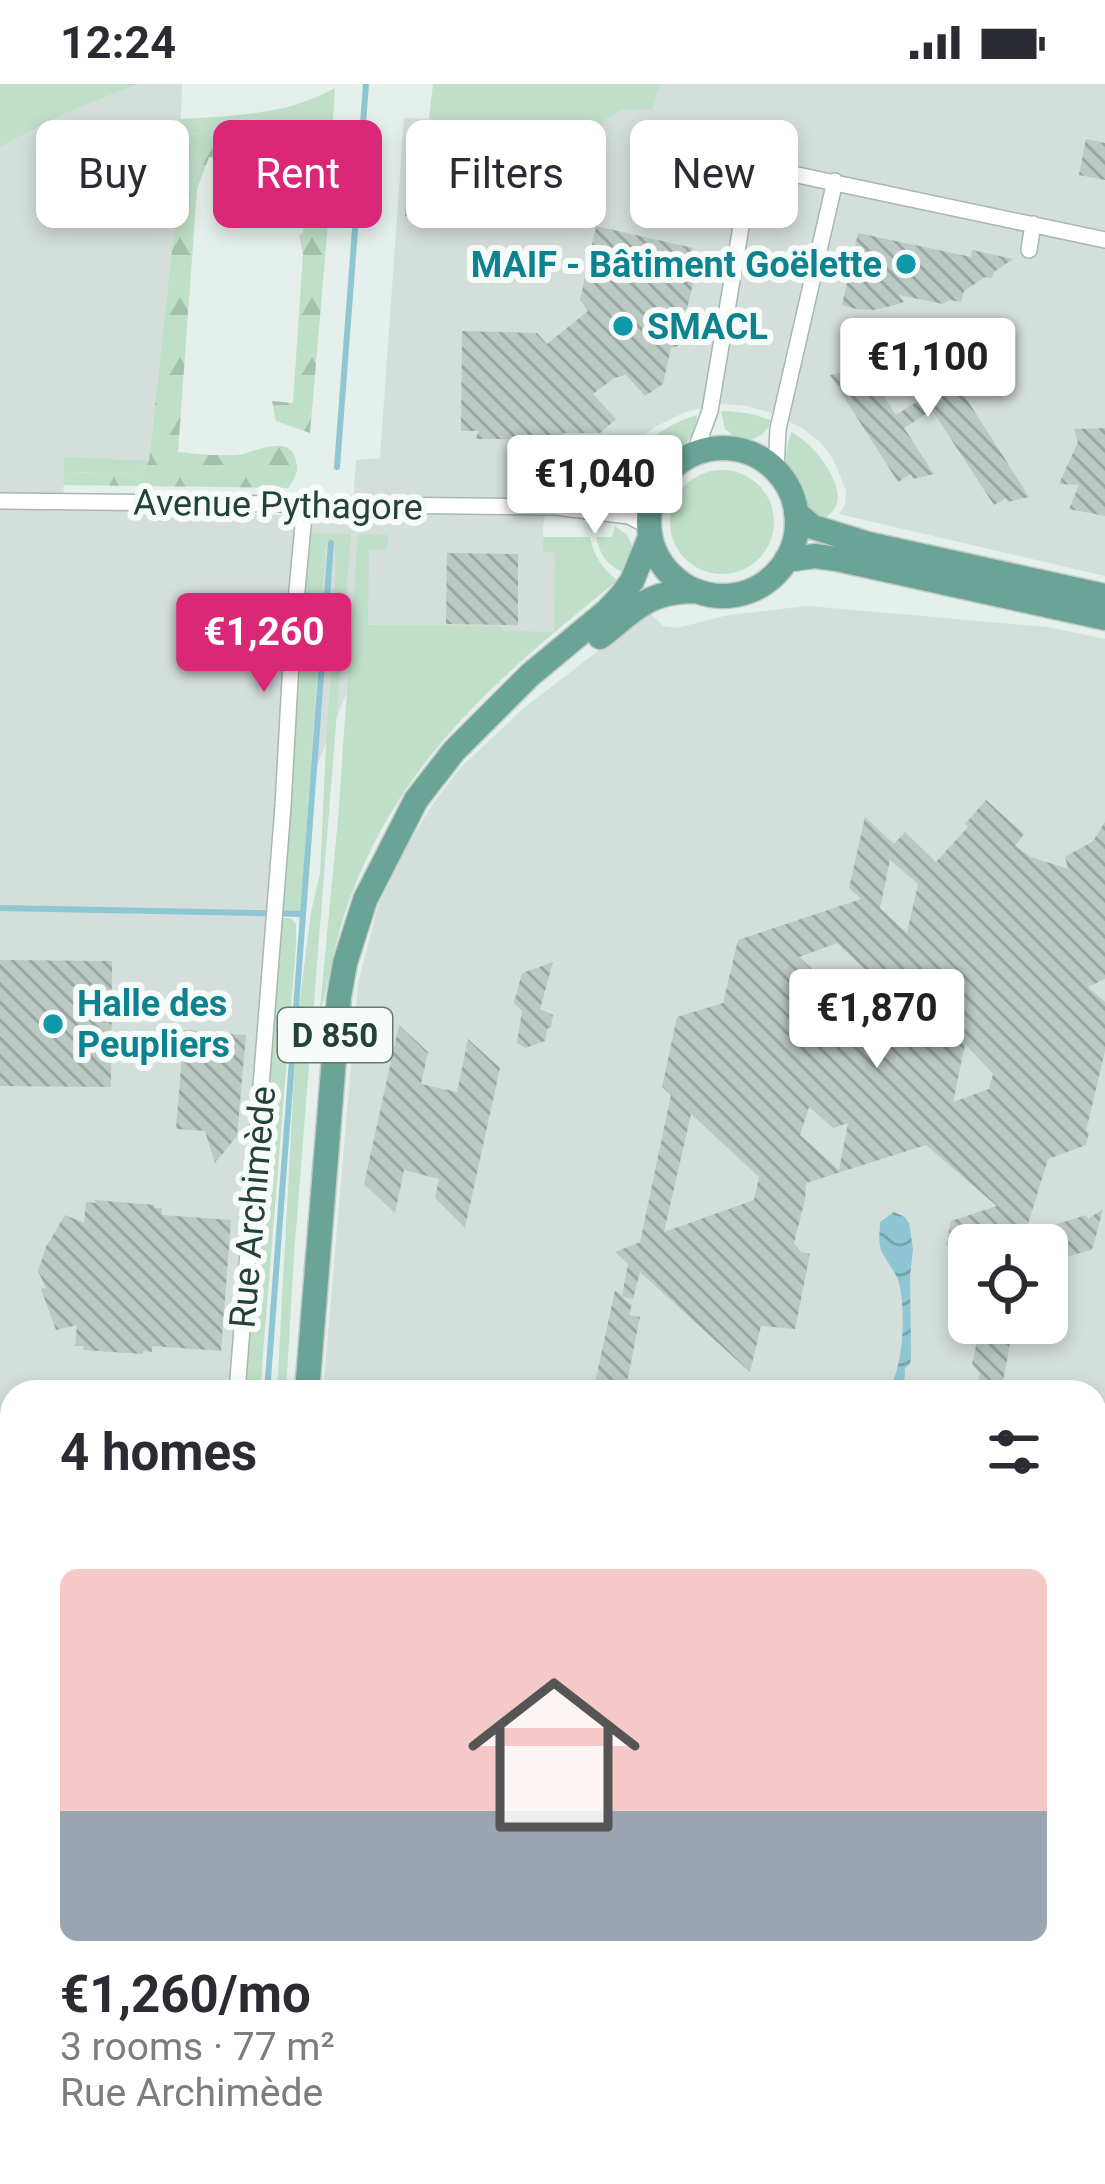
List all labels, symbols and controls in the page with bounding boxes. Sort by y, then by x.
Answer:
text: 12:24 [60,16,176,69]
chip: Buy [36,120,189,228]
chip: Rent [213,120,382,228]
chip: Filters [406,120,606,228]
chip: New [630,120,798,228]
place label: MAIF - Bâtiment Goëlette [471,244,882,286]
marker: MAIF - Bâtiment Goëlette [893,251,919,277]
place label: SMACL [647,306,768,348]
marker: SMACL [610,313,636,339]
pin: €1,100 [830,318,1026,420]
text: €1,100 [867,334,989,380]
pin: €1,040 [497,435,693,537]
text: €1,040 [534,451,656,497]
street label: Avenue Pythagore [133,481,423,529]
pin: €1,260 [166,593,362,695]
text: €1,260 [203,609,325,655]
pin: €1,870 [779,969,975,1071]
place label: Halle des Peupliers [77,983,230,1066]
text: €1,870 [816,985,938,1031]
road number: D 850 [278,1008,392,1062]
marker: Halle des Peupliers [40,1011,66,1037]
street label: Rue Archimède [221,1084,285,1330]
map controls [948,1224,1068,1344]
button: locate [948,1224,1068,1344]
icon: filters [981,1419,1047,1485]
text: 4 homes [60,1423,257,1482]
icon: home [446,1647,662,1863]
text: €1,260/mo [60,1965,311,2024]
text: 3 rooms · 77 m² [60,2024,335,2070]
text: Rue Archimède [60,2070,323,2116]

